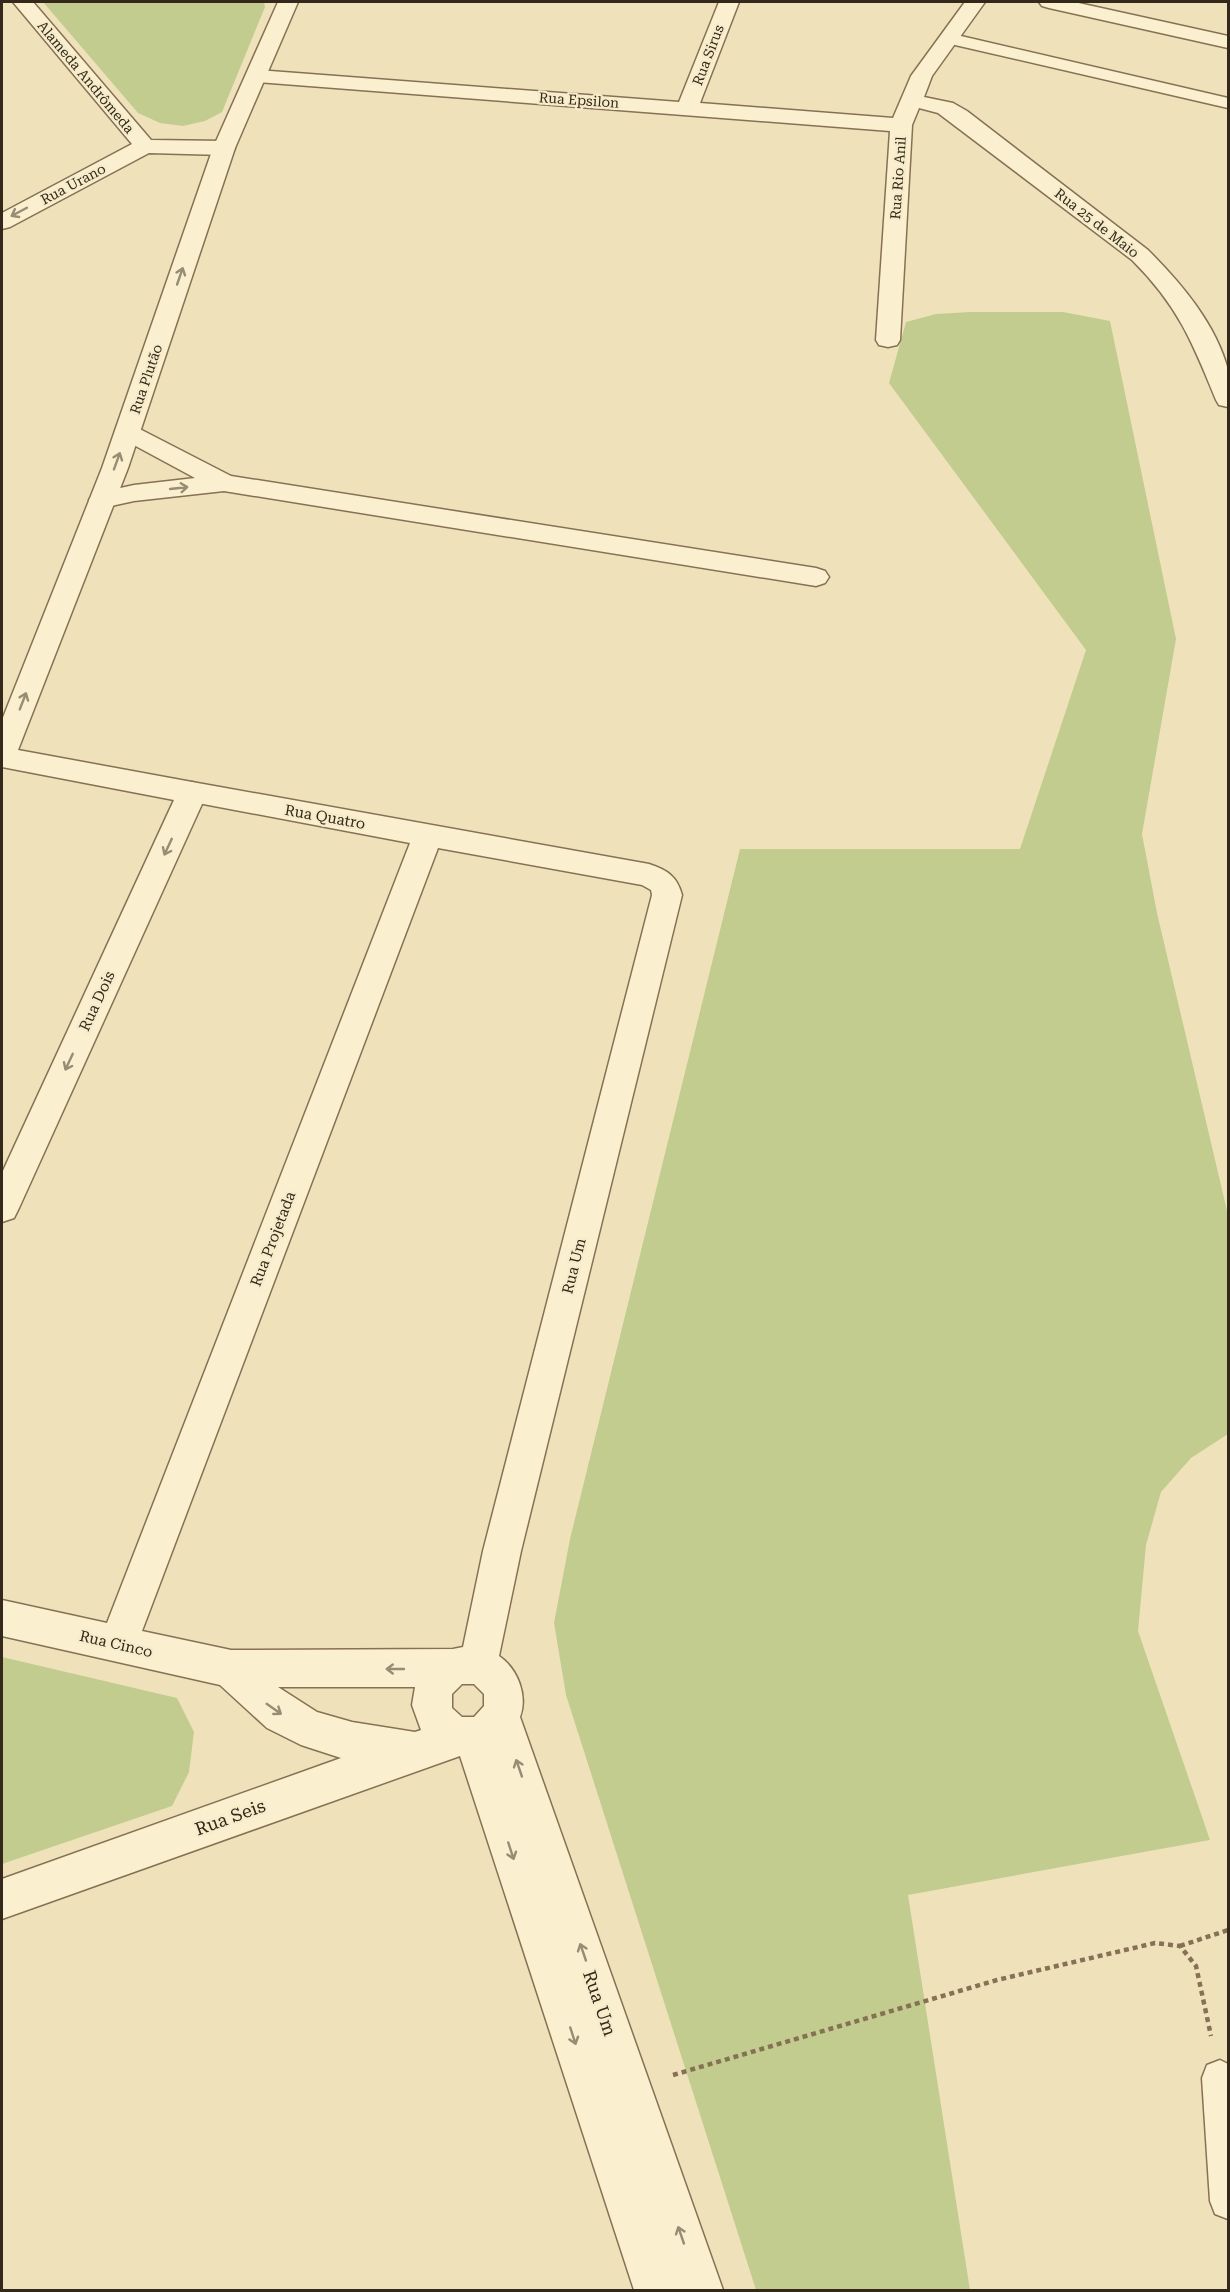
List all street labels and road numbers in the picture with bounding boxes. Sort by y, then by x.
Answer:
street label: Alameda Andrômeda [34,18,138,137]
street label: Rua Sirus [689,22,727,88]
street label: Rua Epsilon [538,89,620,111]
street label: Rua Rio Anil [887,135,909,220]
street label: Rua Urano [38,160,108,208]
street label: Rua 25 de Maio [1052,185,1142,261]
street label: Rua Plutão [127,342,165,416]
street label: Rua Quatro [283,801,367,833]
street label: Rua Dois [75,968,119,1034]
street label: Rua Projetada [247,1189,299,1289]
street label: Rua Um [558,1236,590,1296]
street label: Rua Cinco [78,1627,154,1661]
street label: Rua Seis [192,1795,268,1839]
street label: Rua Um [579,1967,621,2039]

